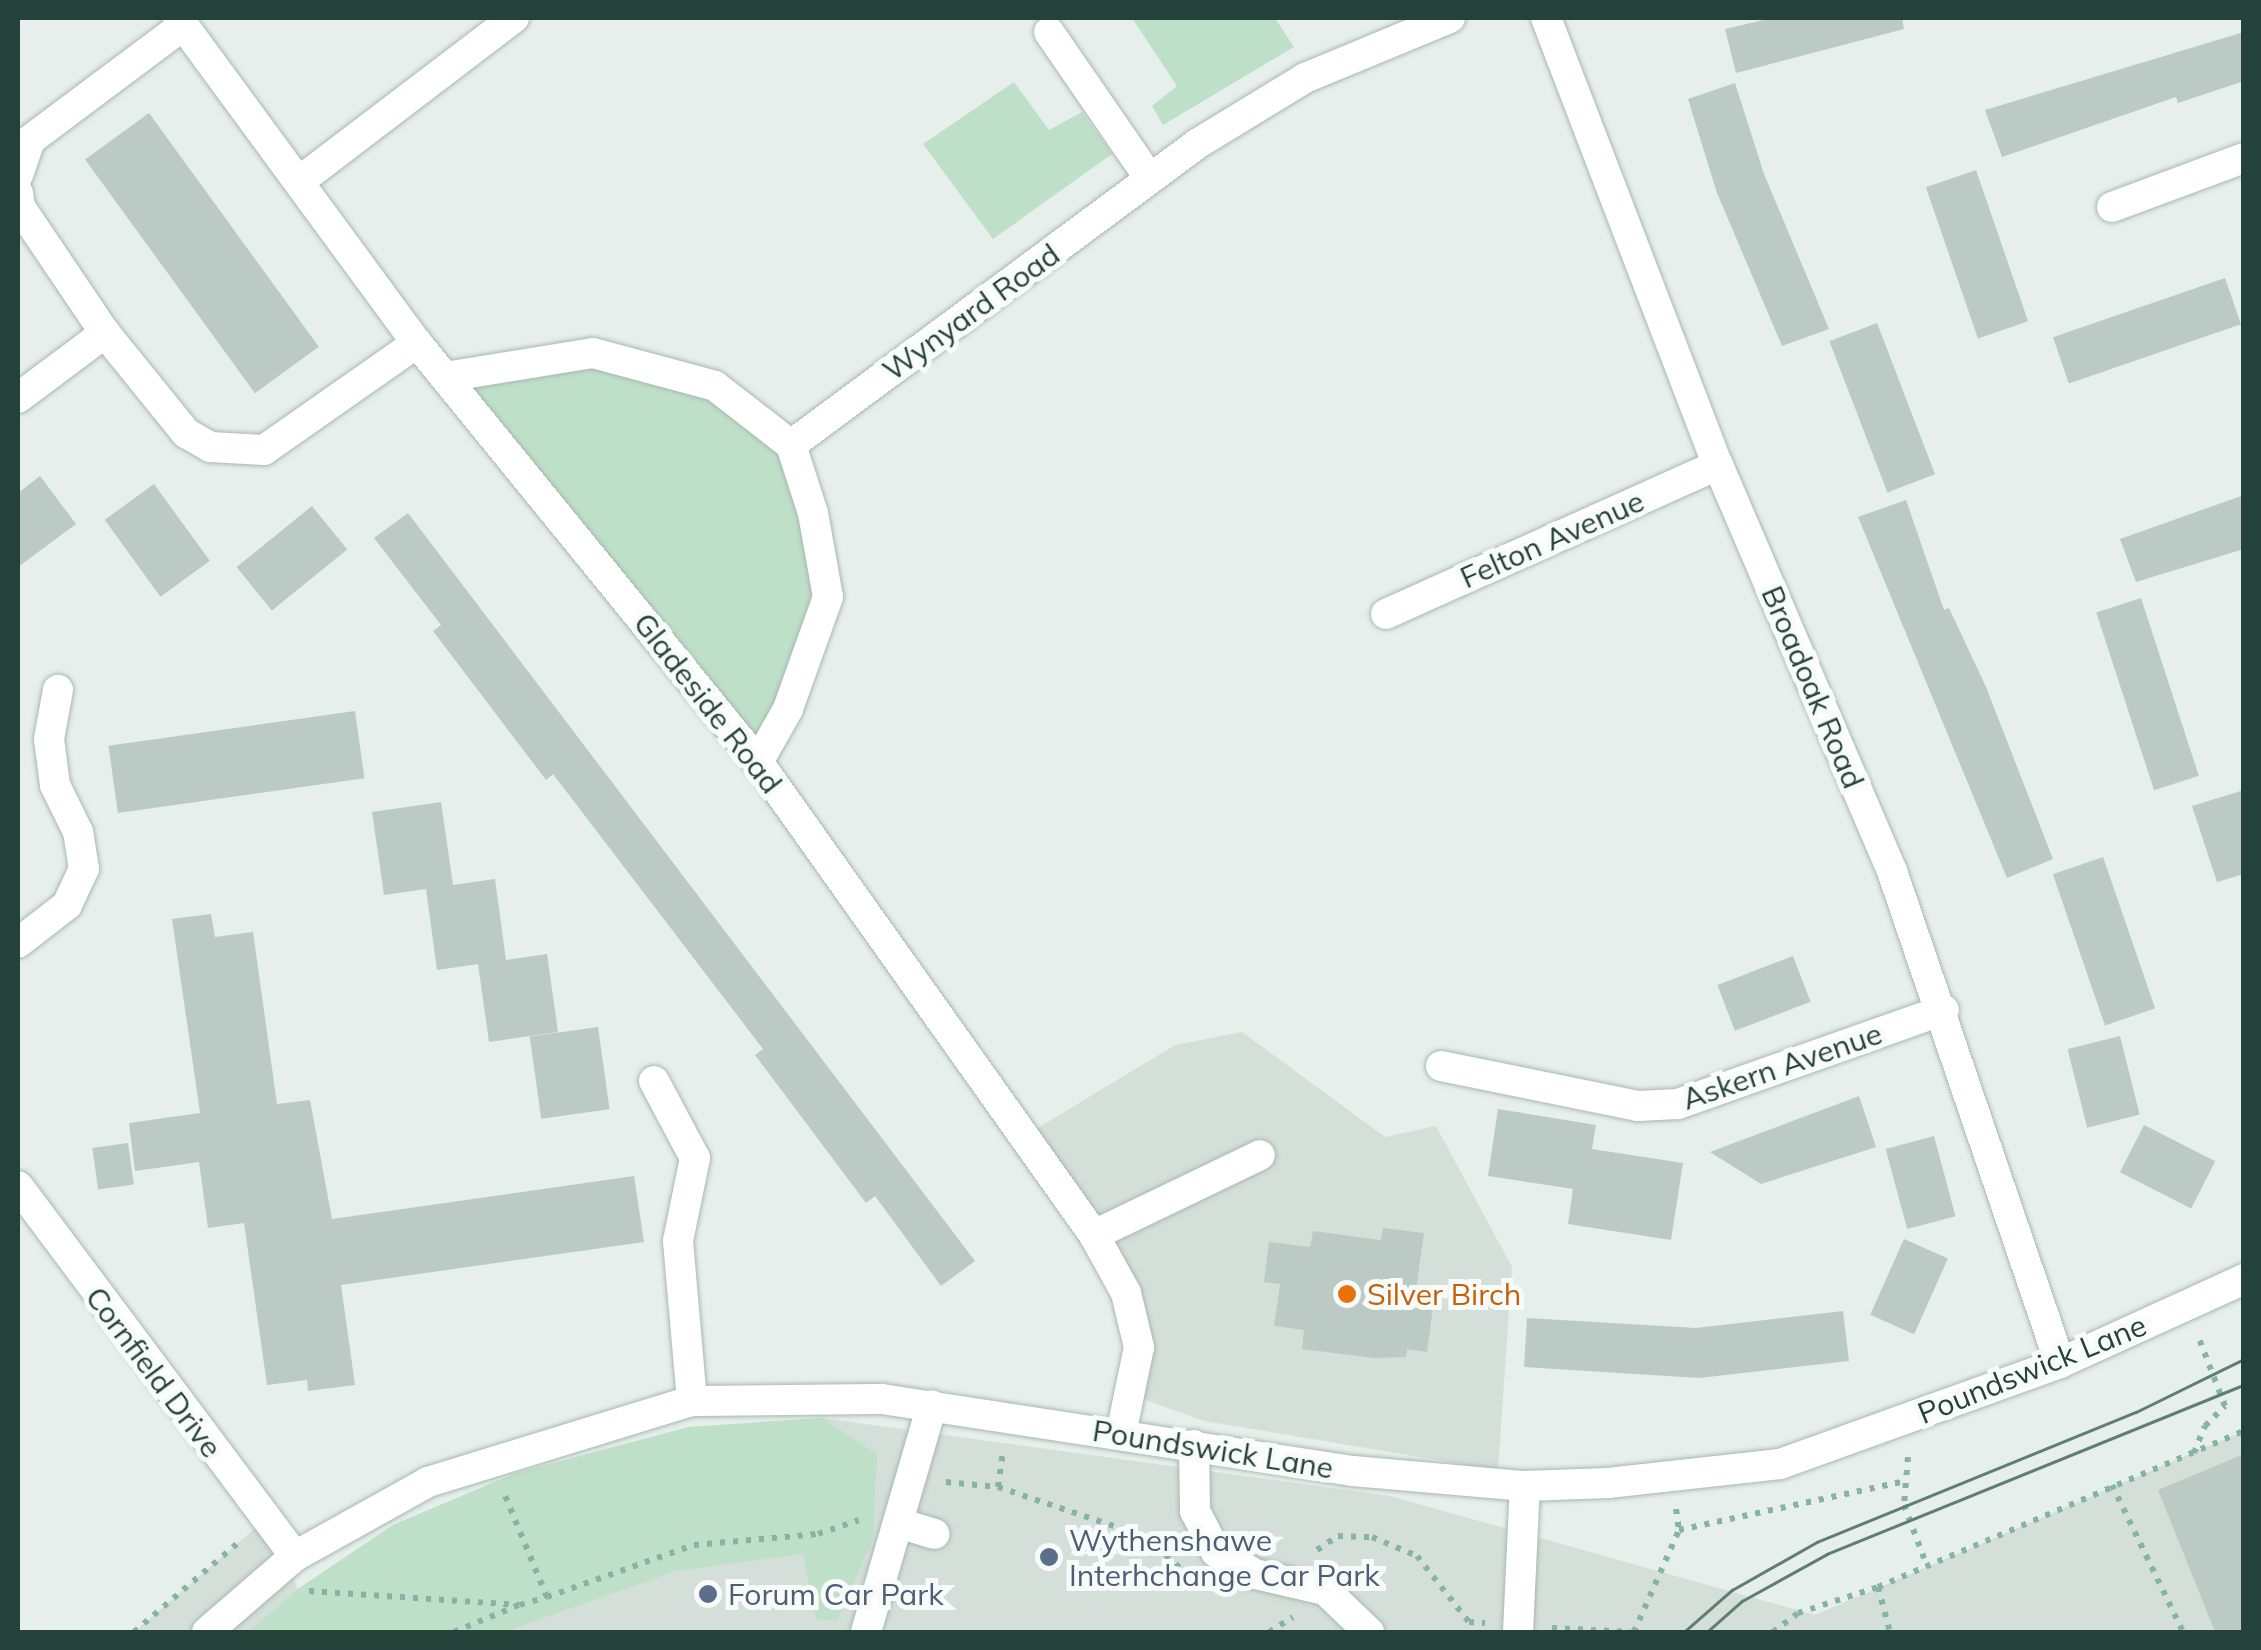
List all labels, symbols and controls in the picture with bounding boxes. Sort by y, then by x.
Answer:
street label: Wynyard Road [876,236,1066,388]
street label: Felton Avenue [1455,482,1649,596]
street label: Broadoak Road [1754,580,1872,794]
street label: Gladeside Road [626,606,790,800]
street label: Askern Avenue [1677,1015,1887,1117]
place label: Silver Birch [1367,1276,1521,1312]
street label: Cornfield Drive [78,1280,230,1464]
marker: Silver Birch [1336,1283,1358,1305]
street label: Poundswick Lane [1913,1307,2151,1431]
street label: Poundswick Lane [1090,1412,1336,1486]
place label: Wythenshawe Interhchange Car Park [1069,1522,1380,1592]
marker: Wythenshawe Interhchange Car Park [1038,1546,1060,1568]
place label: Forum Car Park [728,1576,944,1612]
marker: Forum Car Park [697,1583,719,1605]

